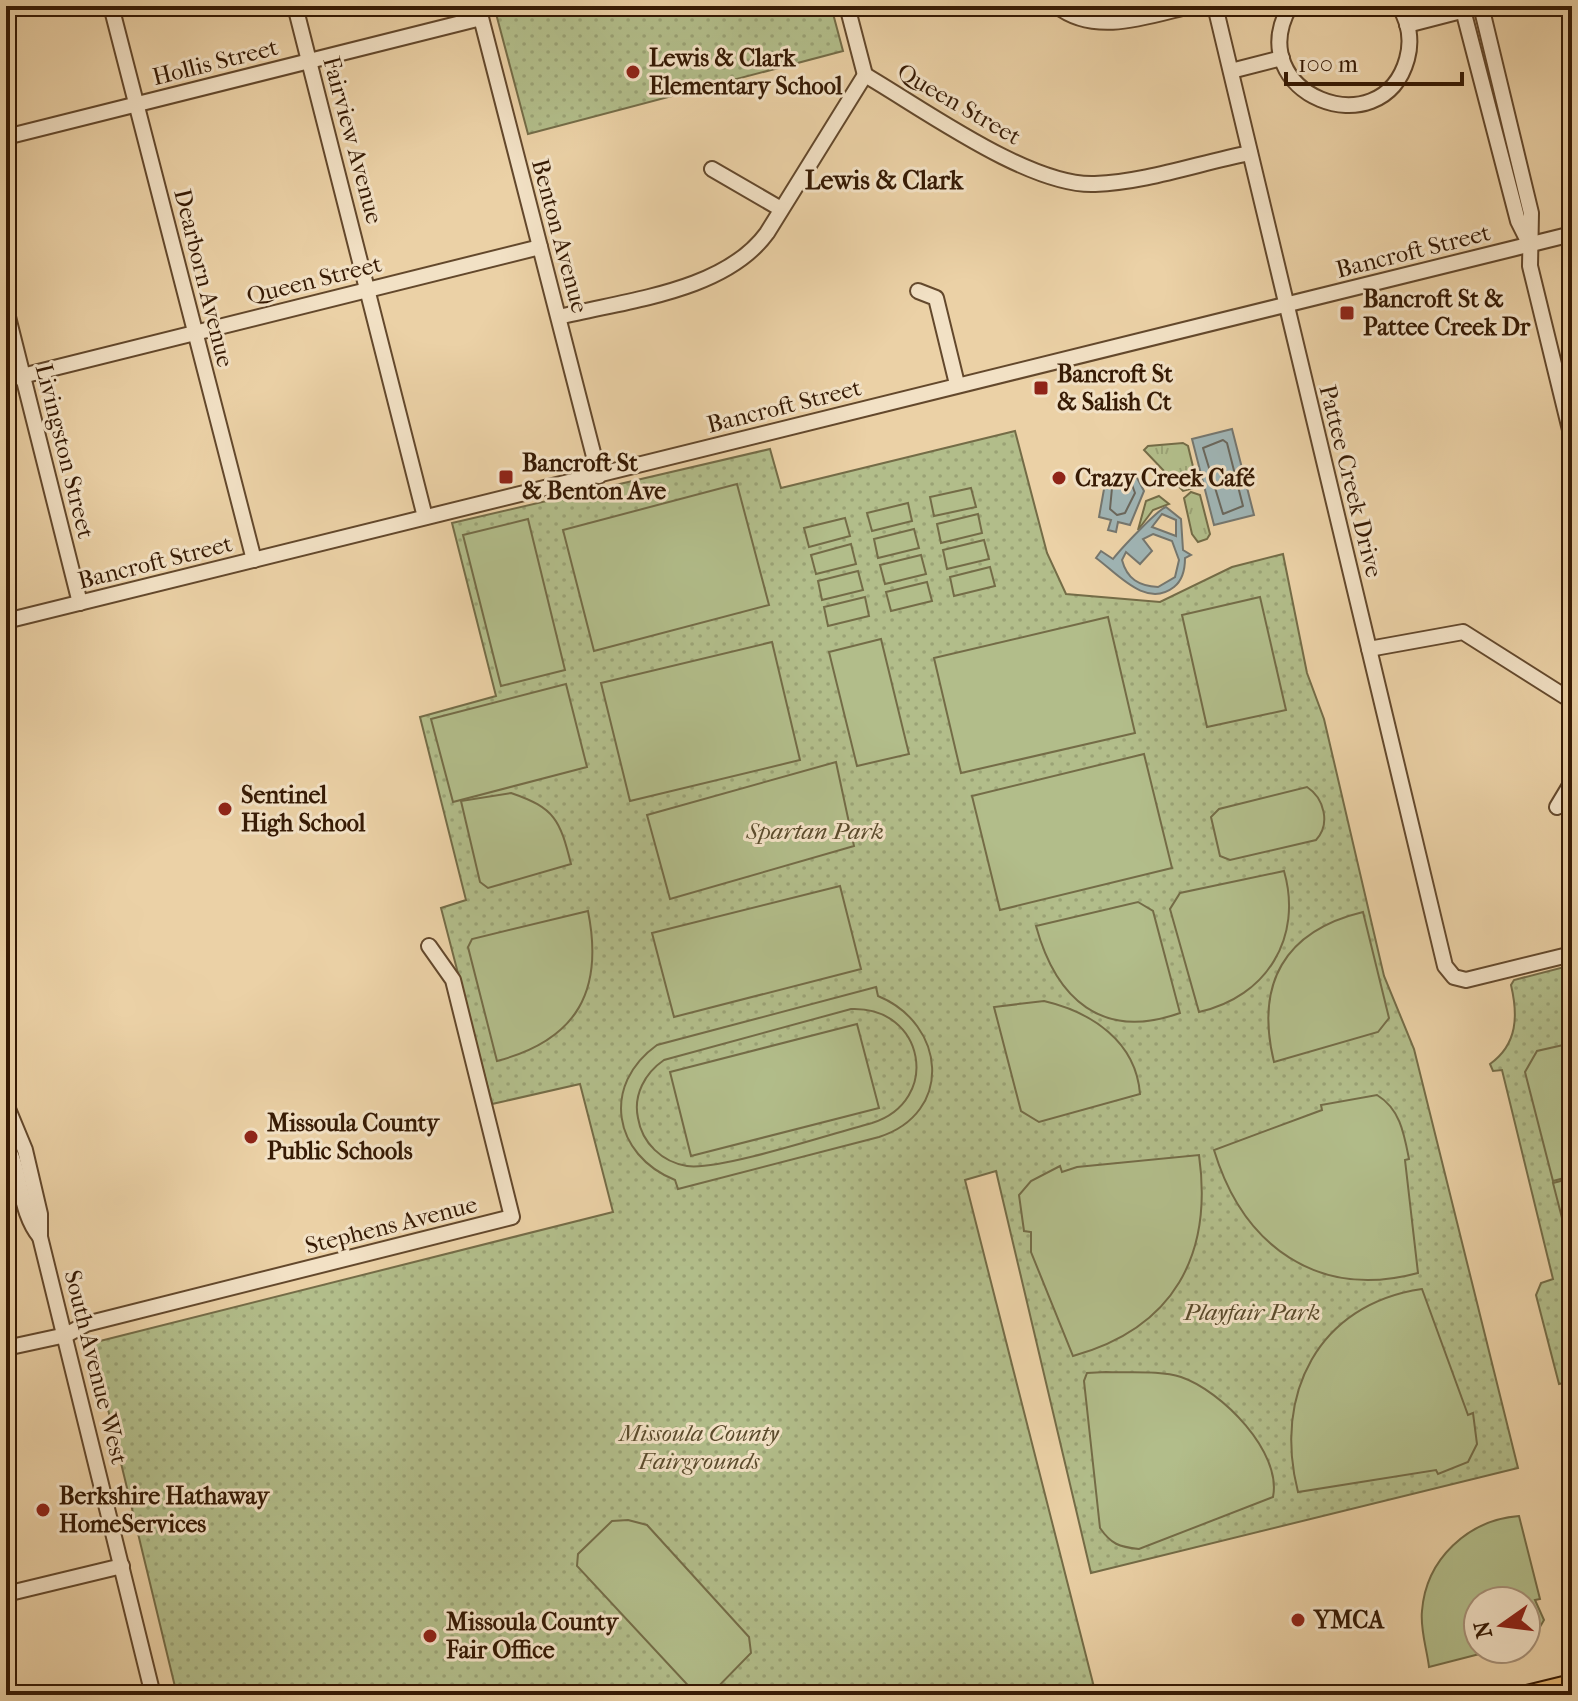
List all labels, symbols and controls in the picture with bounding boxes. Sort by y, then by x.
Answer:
street label: Hollis Street [149,33,281,91]
scale bar [1286,36,1462,86]
place label: Lewis & Clark Elementary School [649,44,843,100]
text: 100 m [1298,50,1358,78]
street label: Fairview Avenue [317,53,389,227]
street label: Queen Street [892,57,1026,151]
marker: Lewis & Clark Elementary School [624,63,642,81]
street label: Benton Avenue [526,156,594,316]
district label: Lewis & Clark [805,165,965,196]
street label: Dearborn Avenue [168,186,240,370]
street label: Bancroft Street [1333,218,1494,284]
street label: Queen Street [244,250,385,310]
place label: Bancroft St & Pattee Creek Dr [1363,285,1531,341]
marker: Bancroft St & Pattee Creek Dr [1338,304,1356,322]
place label: Bancroft St & Salish Ct [1057,360,1173,416]
street label: Livingston Street [30,361,100,542]
street label: Bancroft Street [704,373,865,439]
marker: Bancroft St & Salish Ct [1032,379,1050,397]
street label: Pattee Creek Drive [1314,382,1388,580]
place label: Bancroft St & Benton Ave [522,449,666,505]
place label: Crazy Creek Café [1075,464,1255,492]
marker: Bancroft St & Benton Ave [497,468,515,486]
marker: Crazy Creek Café [1050,469,1068,487]
street label: Bancroft Street [75,529,236,595]
place label: Sentinel High School [241,781,366,837]
marker: Sentinel High School [216,800,234,818]
park label: Spartan Park [745,817,884,845]
place label: Missoula County Public Schools [267,1109,440,1165]
marker: Missoula County Public Schools [242,1128,260,1146]
street label: Stephens Avenue [302,1190,480,1260]
street label: South Avenue West [58,1267,134,1467]
park label: Playfair Park [1183,1298,1320,1326]
park label: Missoula County Fairgrounds [617,1419,780,1475]
place label: Berkshire Hathaway HomeServices [59,1482,270,1538]
marker: Berkshire Hathaway HomeServices [34,1501,52,1519]
north arrow [1462,1585,1542,1665]
place label: YMCA [1312,1606,1385,1634]
place label: Missoula County Fair Office [445,1608,619,1664]
marker: YMCA [1289,1611,1307,1629]
text: N [1469,1618,1498,1641]
marker: Missoula County Fair Office [421,1627,439,1645]

